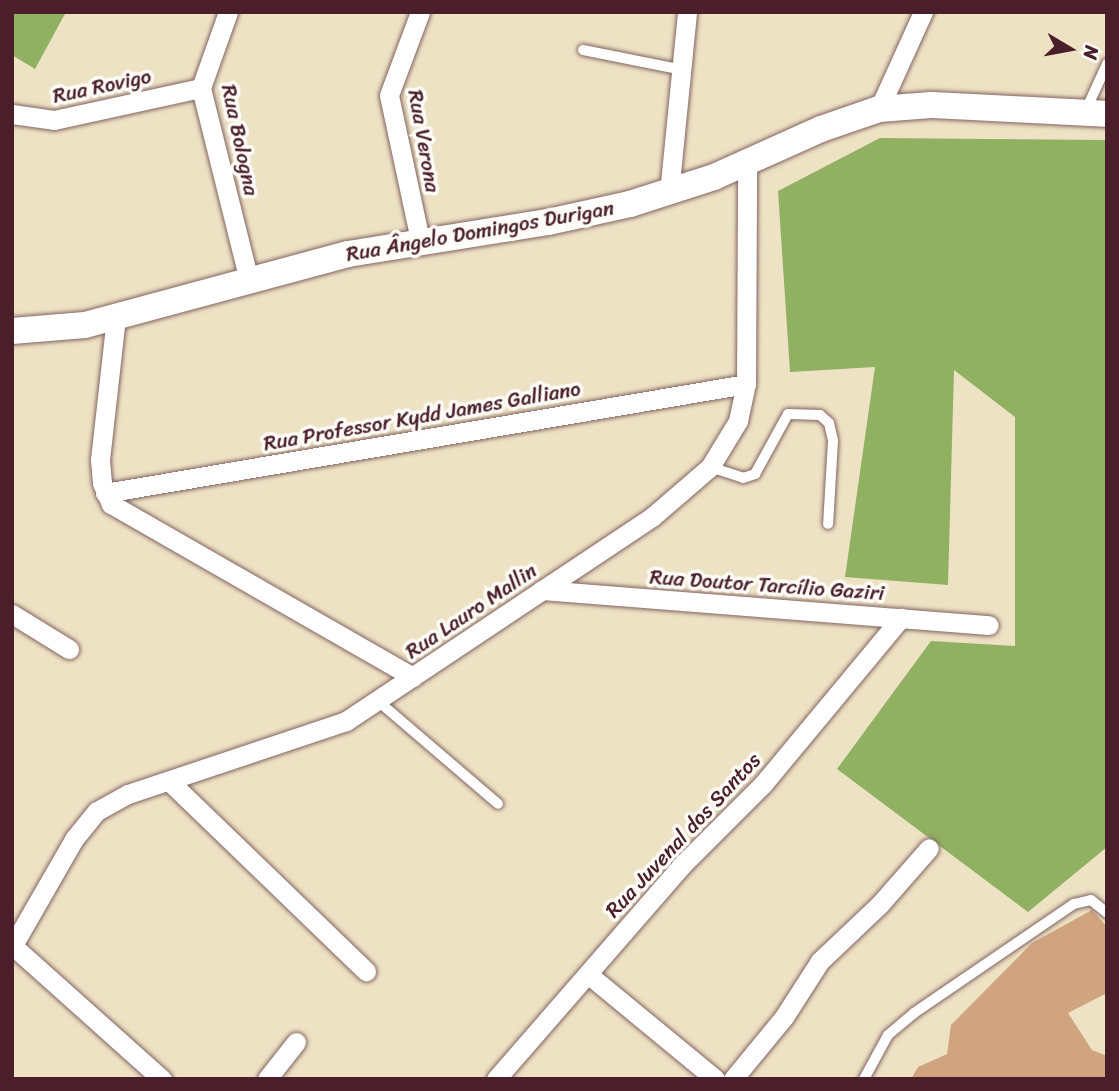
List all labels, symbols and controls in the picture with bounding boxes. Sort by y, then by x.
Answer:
north arrow [1035,14,1105,84]
text: N [1074,43,1109,62]
street label: Rua Rovigo [50,63,154,109]
street label: Rua Bologna [216,82,264,198]
street label: Rua Verona [403,88,445,194]
street label: Rua Ângelo Domingos Durigan [344,195,616,267]
street label: Rua Professor Kydd James Galliano [261,376,583,456]
street label: Rua Lauro Mallin [401,558,541,664]
street label: Rua Doutor Tarcílio Gaziri [649,564,885,606]
street label: Rua Juvenal dos Santos [600,748,766,922]

